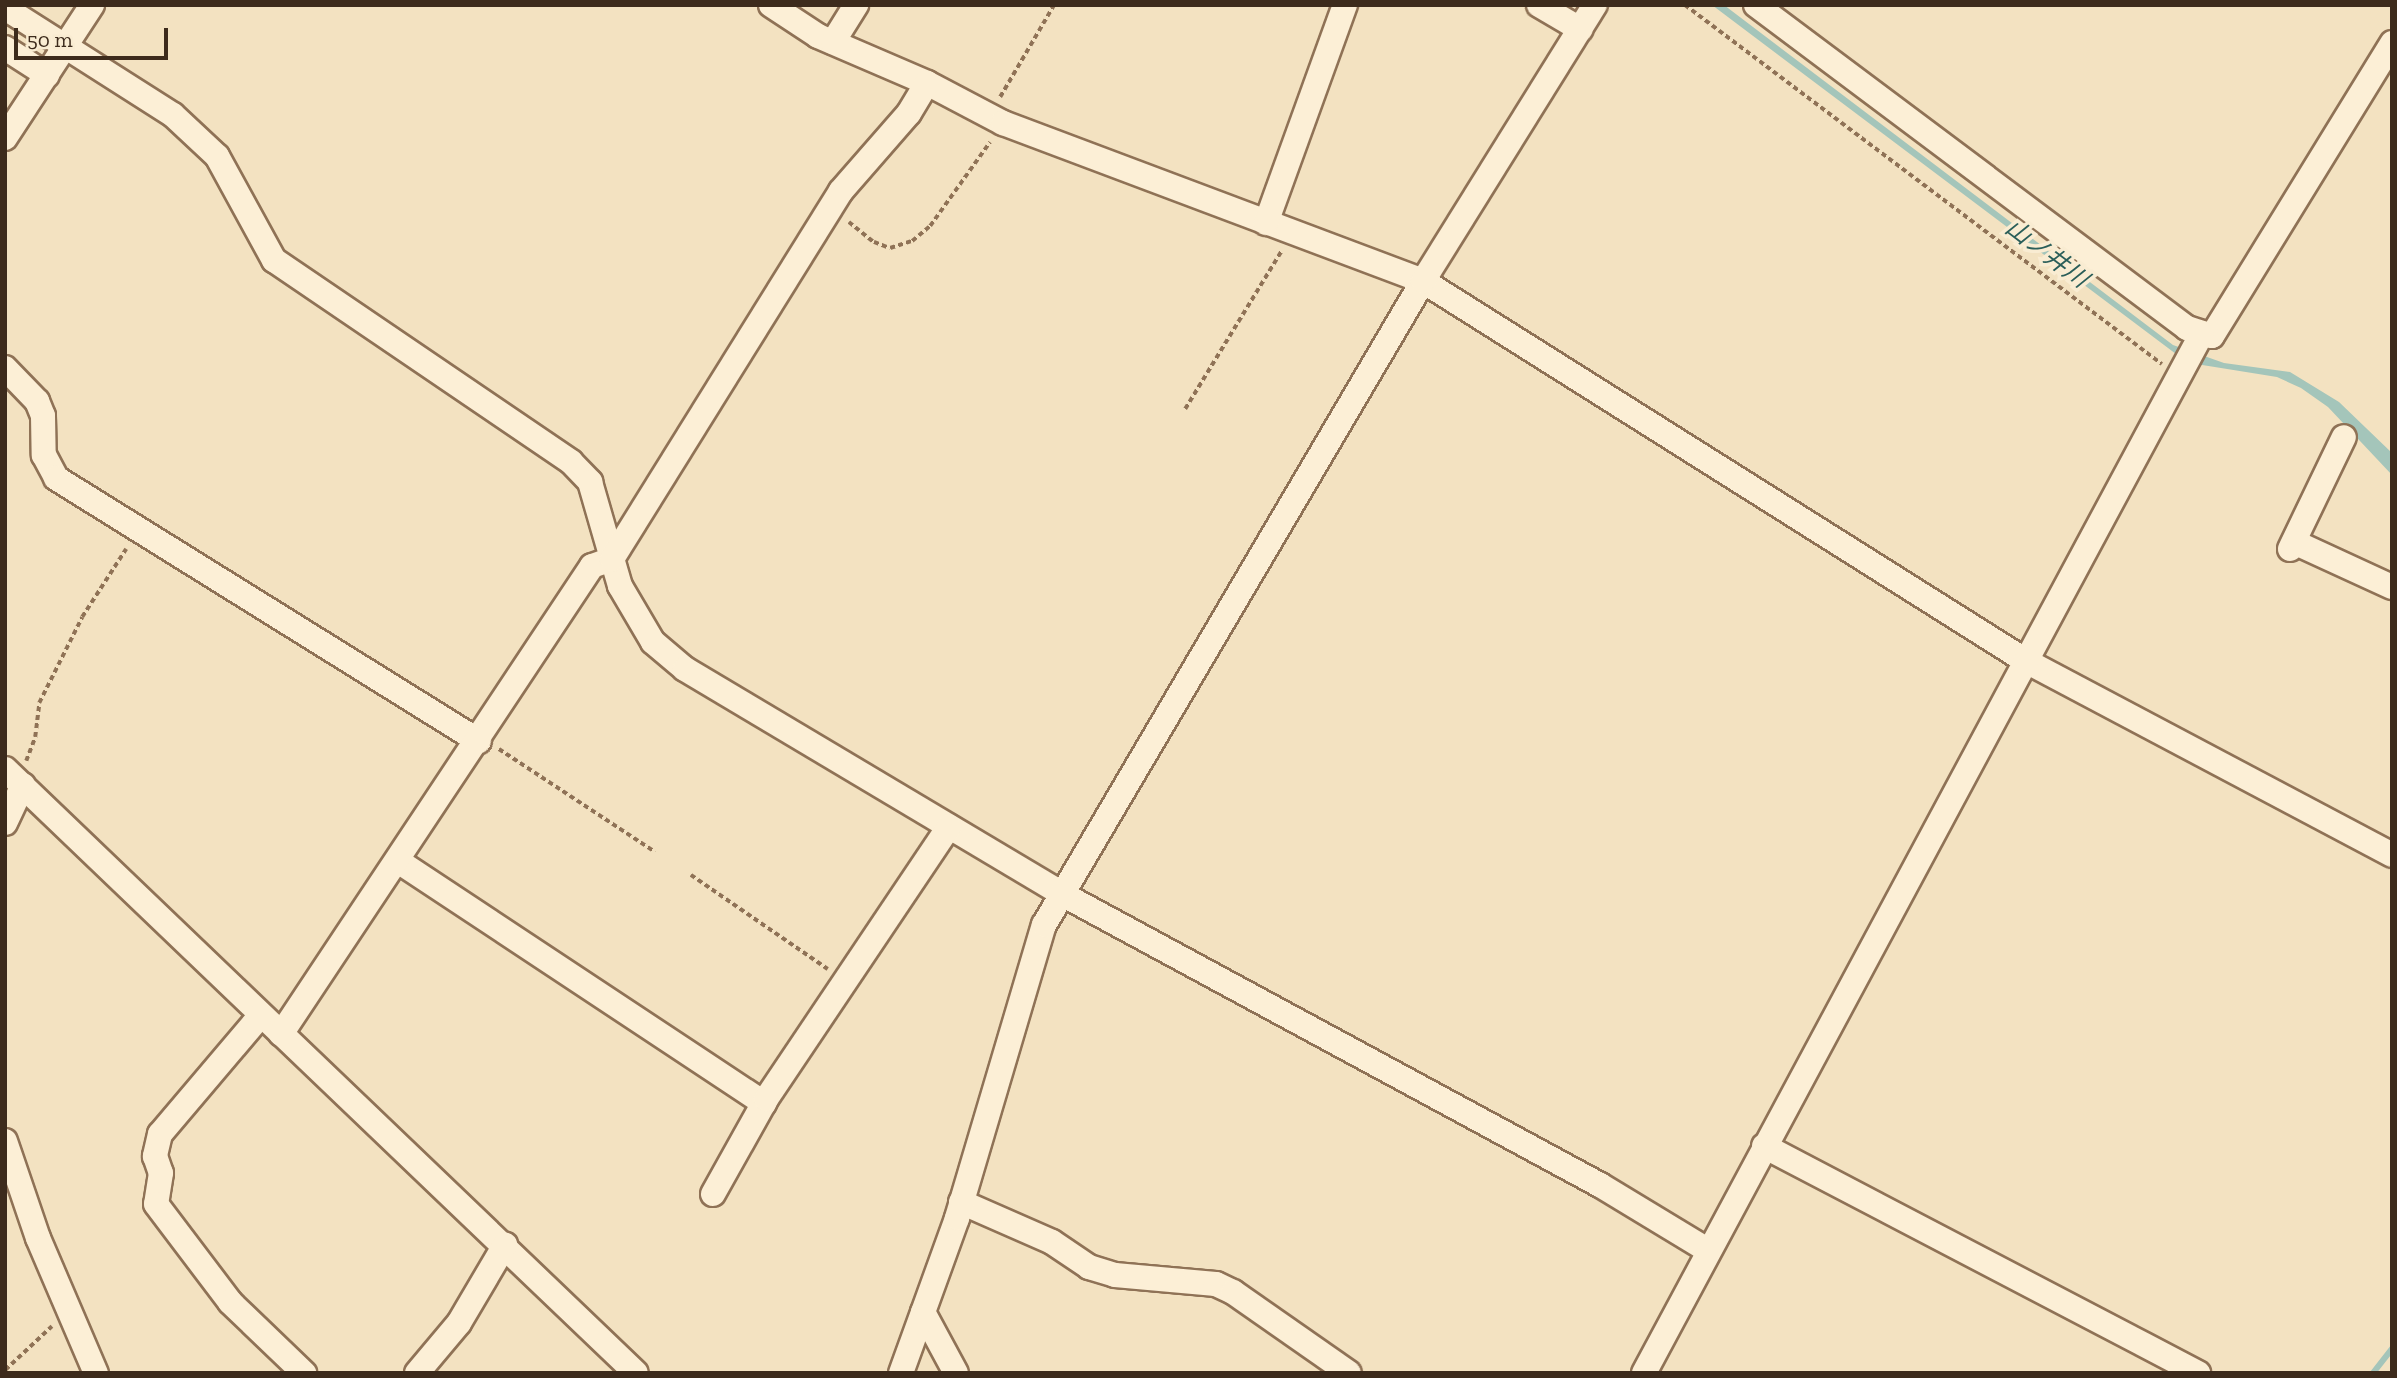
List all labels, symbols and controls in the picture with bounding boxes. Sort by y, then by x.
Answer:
scale bar [18,14,172,58]
text: 50 m [27,27,73,52]
water label: 山ノ井川 [2000,213,2094,293]

